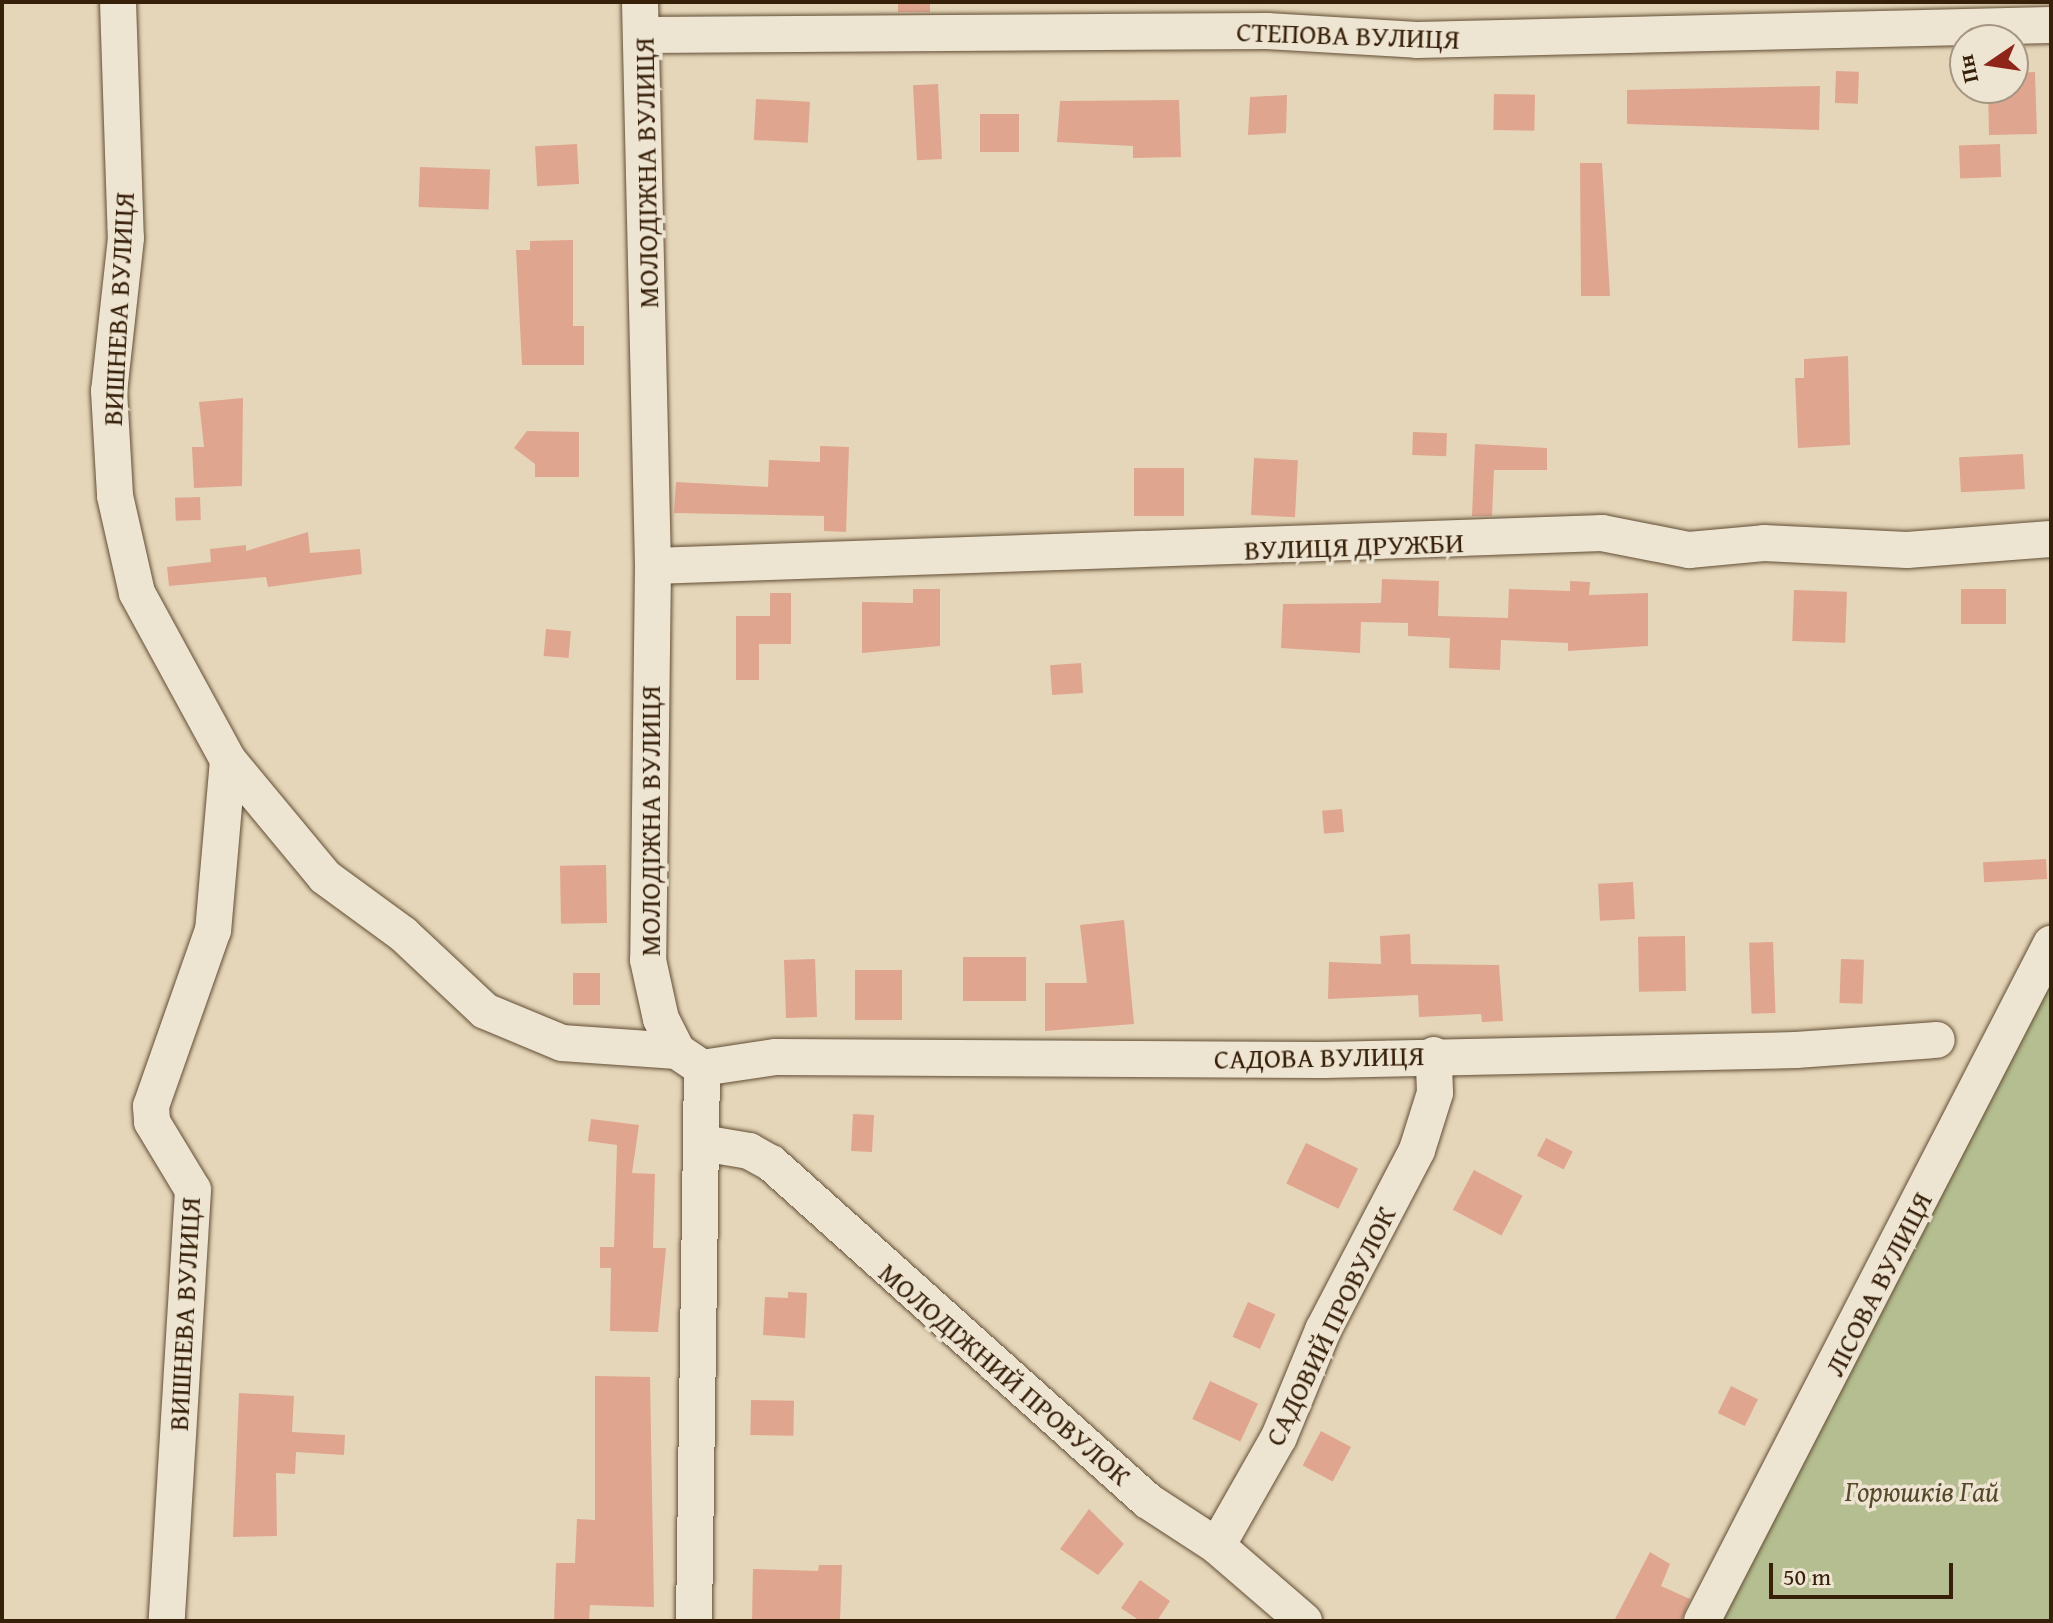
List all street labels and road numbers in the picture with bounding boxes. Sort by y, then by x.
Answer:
street label: СТЕПОВА ВУЛИЦЯ [1236,14,1460,56]
street label: МОЛОДІЖНА ВУЛИЦЯ [627,37,665,309]
street label: ВИШНЕВА ВУЛИЦЯ [95,191,141,427]
street label: ВУЛИЦЯ ДРУЖБИ [1244,525,1464,567]
street label: МОЛОДІЖНА ВУЛИЦЯ [633,686,667,956]
street label: САДОВА ВУЛИЦЯ [1214,1038,1424,1076]
street label: ЛІСОВА ВУЛИЦЯ [1817,1187,1939,1381]
street label: ВИШНЕВА ВУЛИЦЯ [161,1196,207,1432]
street label: САДОВИЙ ПРОВУЛОК [1258,1201,1402,1451]
street label: МОЛОДІЖНИЙ ПРОВУЛОК [872,1255,1138,1493]

